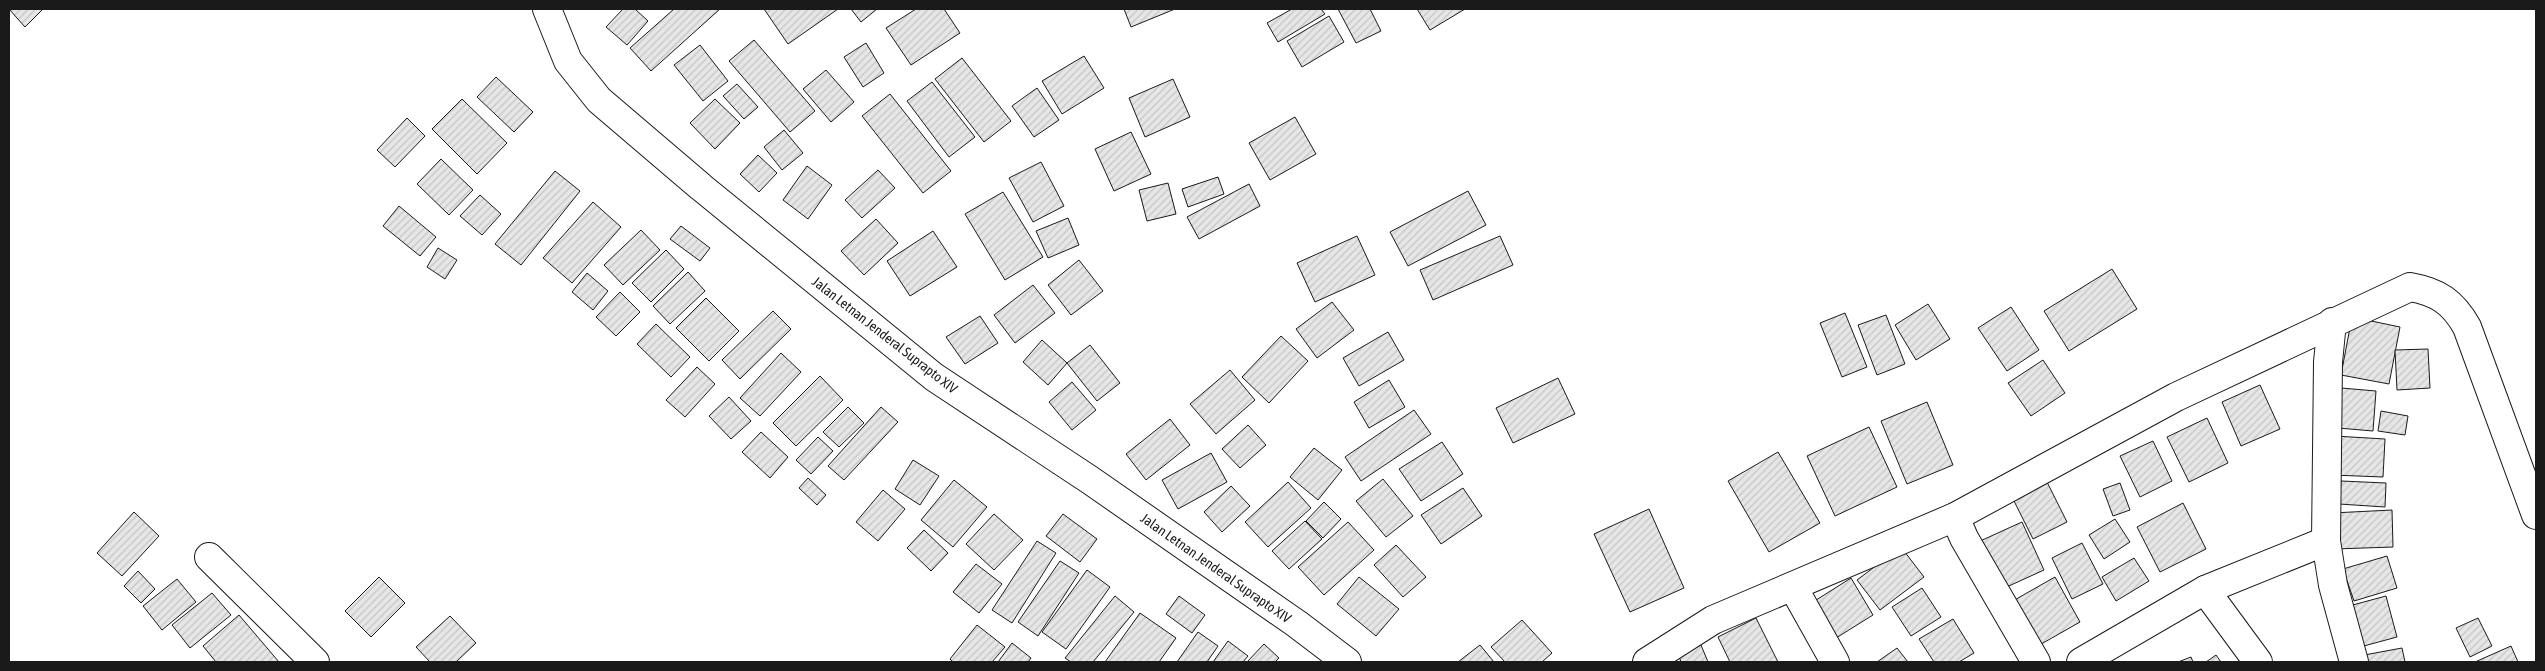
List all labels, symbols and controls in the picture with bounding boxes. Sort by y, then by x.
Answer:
street label: Jalan Letnan Jenderal Suprapto XIV [809,273,961,397]
street label: Jalan Letnan Jenderal Suprapto XIV [1138,510,1294,626]

